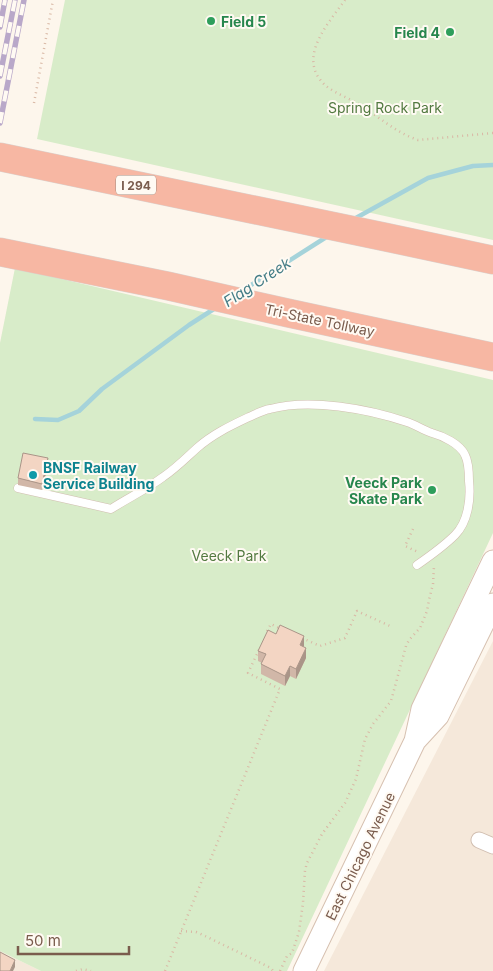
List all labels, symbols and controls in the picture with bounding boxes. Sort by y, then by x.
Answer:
place label: Field 5 [221,13,266,30]
marker: Field 5 [205,15,217,27]
place label: Field 4 [394,24,440,41]
marker: Field 4 [444,26,456,38]
park label: Spring Rock Park [328,99,442,116]
road number: I 294 [116,176,156,194]
water label: Flag Creek [220,253,295,311]
street label: Tri-State Tollway [264,300,377,340]
place label: BNSF Railway Service Building [43,459,154,492]
marker: BNSF Railway Service Building [27,469,39,481]
place label: Veeck Park Skate Park [345,474,423,507]
marker: Veeck Park Skate Park [426,484,438,496]
park label: Veeck Park [192,547,267,564]
street label: East Chicago Avenue [322,789,398,923]
scale bar [18,924,129,956]
text: 50 m [25,931,61,950]

